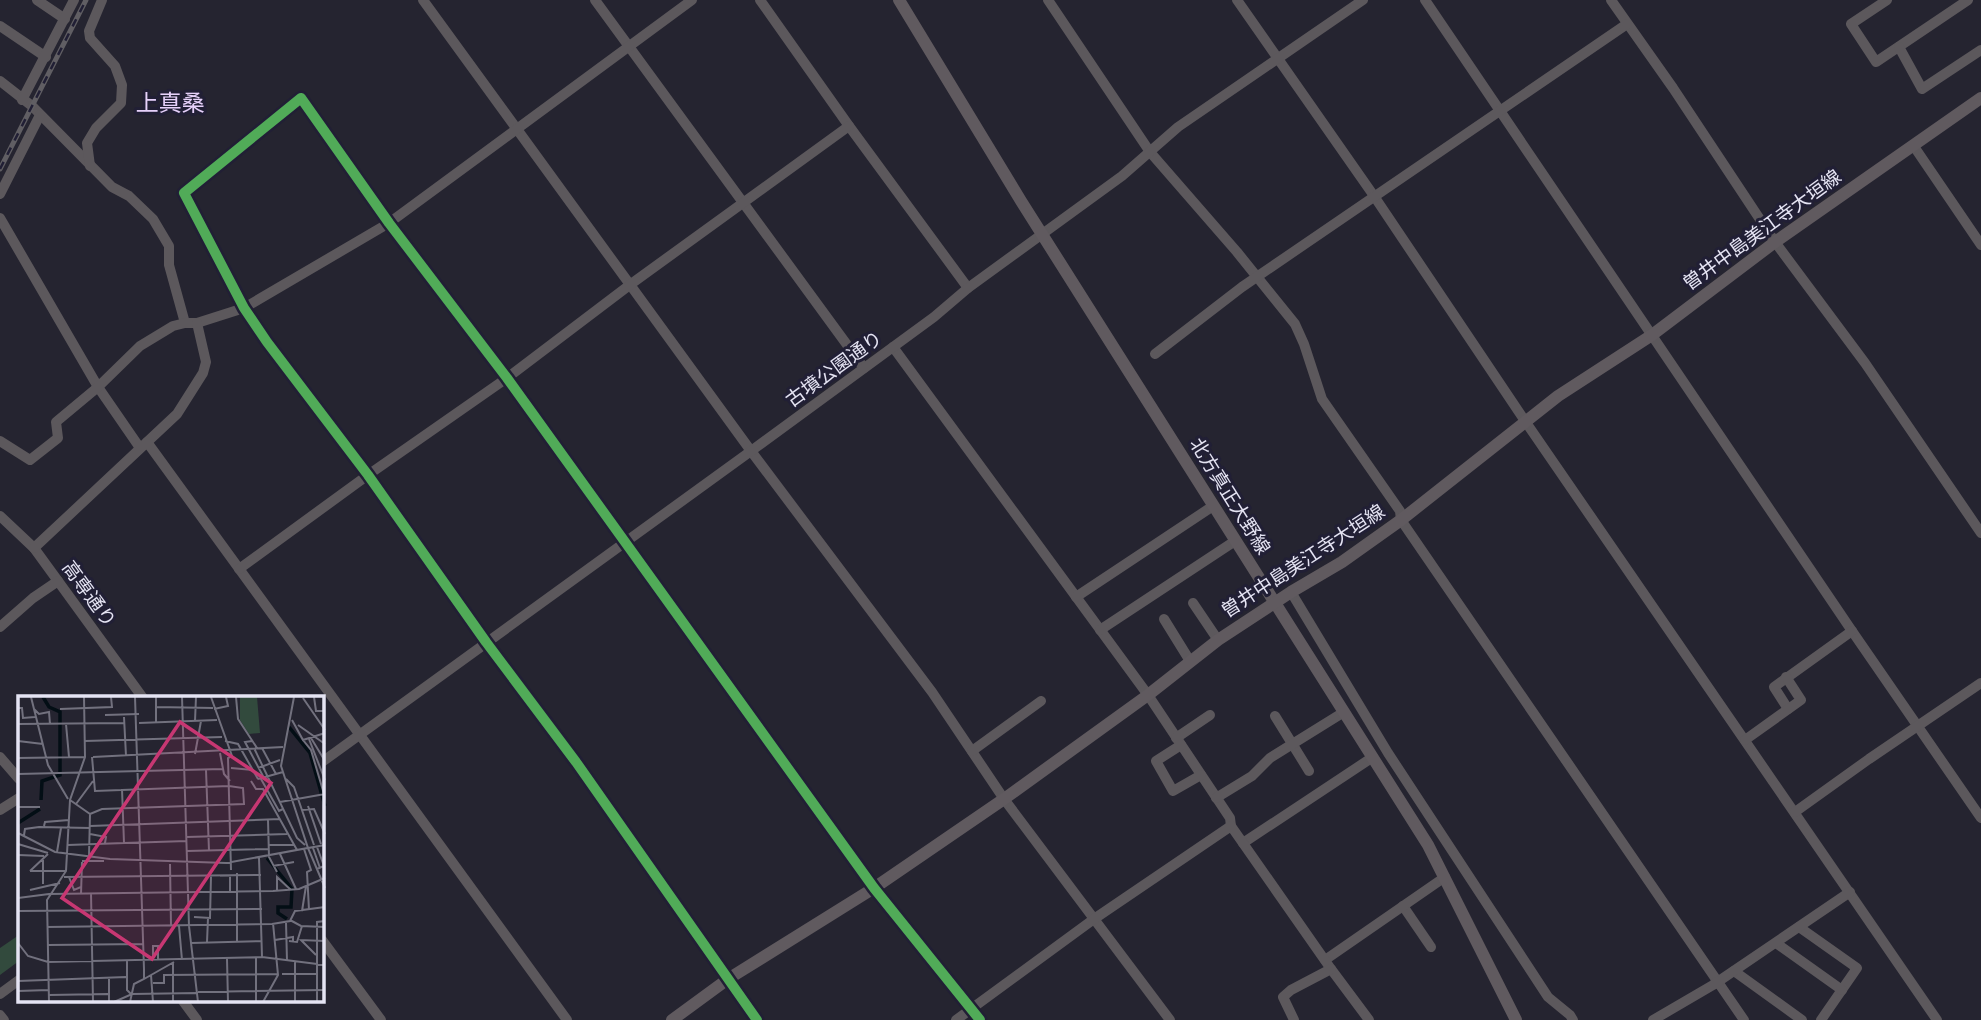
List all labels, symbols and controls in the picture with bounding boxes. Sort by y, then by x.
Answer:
district label: 上真桑 [136,88,205,118]
street label: 曽井中島美江寺大垣線 [1678,164,1846,296]
street label: 古墳公園通り [781,325,887,413]
street label: 北方真正大野線 [1184,433,1276,559]
street label: 曽井中島美江寺大垣線 [1217,499,1389,623]
street label: 高専通り [57,556,121,632]
inset map [18,696,324,1002]

